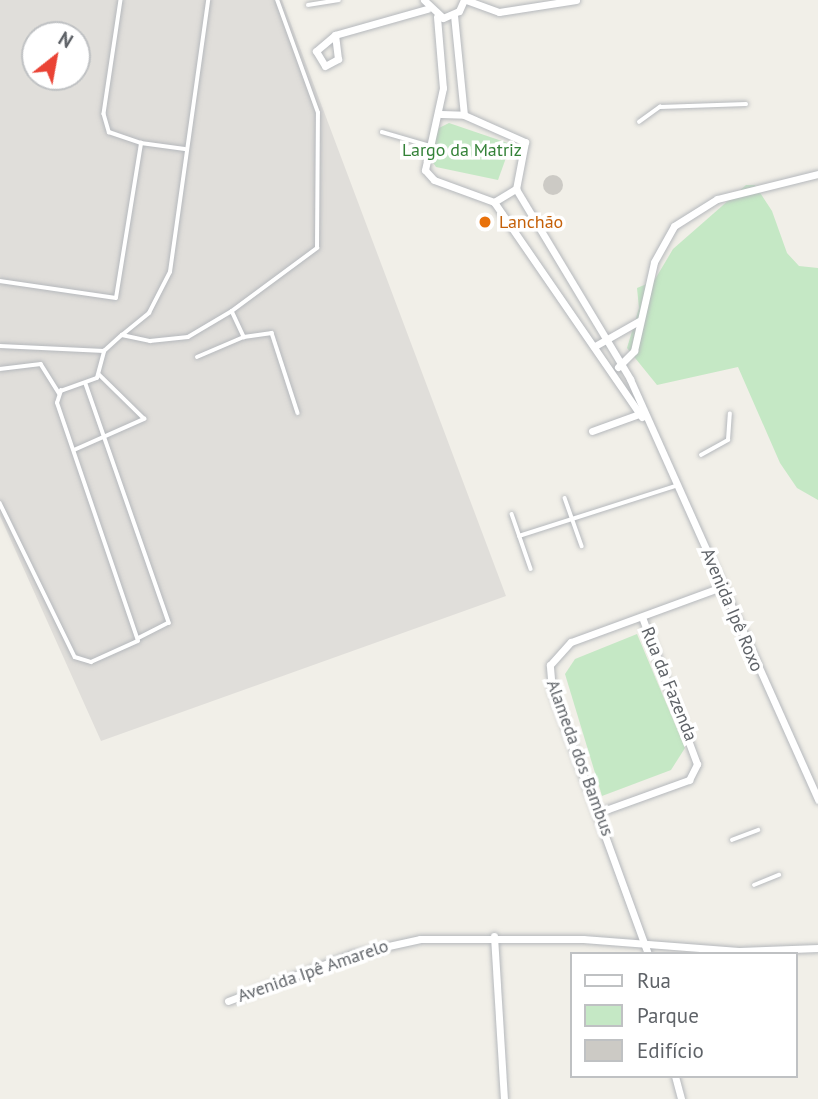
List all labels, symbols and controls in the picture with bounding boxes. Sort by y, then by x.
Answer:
north arrow [21,21,91,91]
text: N [54,26,77,53]
park label: Largo da Matriz [402,139,522,161]
place label: Lanchão [499,211,563,233]
marker: Lanchão [477,214,493,230]
street label: Avenida Ipê Roxo [696,545,768,675]
street label: Rua da Fazenda [636,624,702,744]
street label: Alameda dos Bambus [542,677,618,839]
street label: Avenida Ipê Amarelo [234,935,392,1007]
legend [570,952,797,1078]
text: Rua [637,967,671,994]
text: Parque [637,1002,699,1029]
text: Edifício [637,1037,704,1064]

